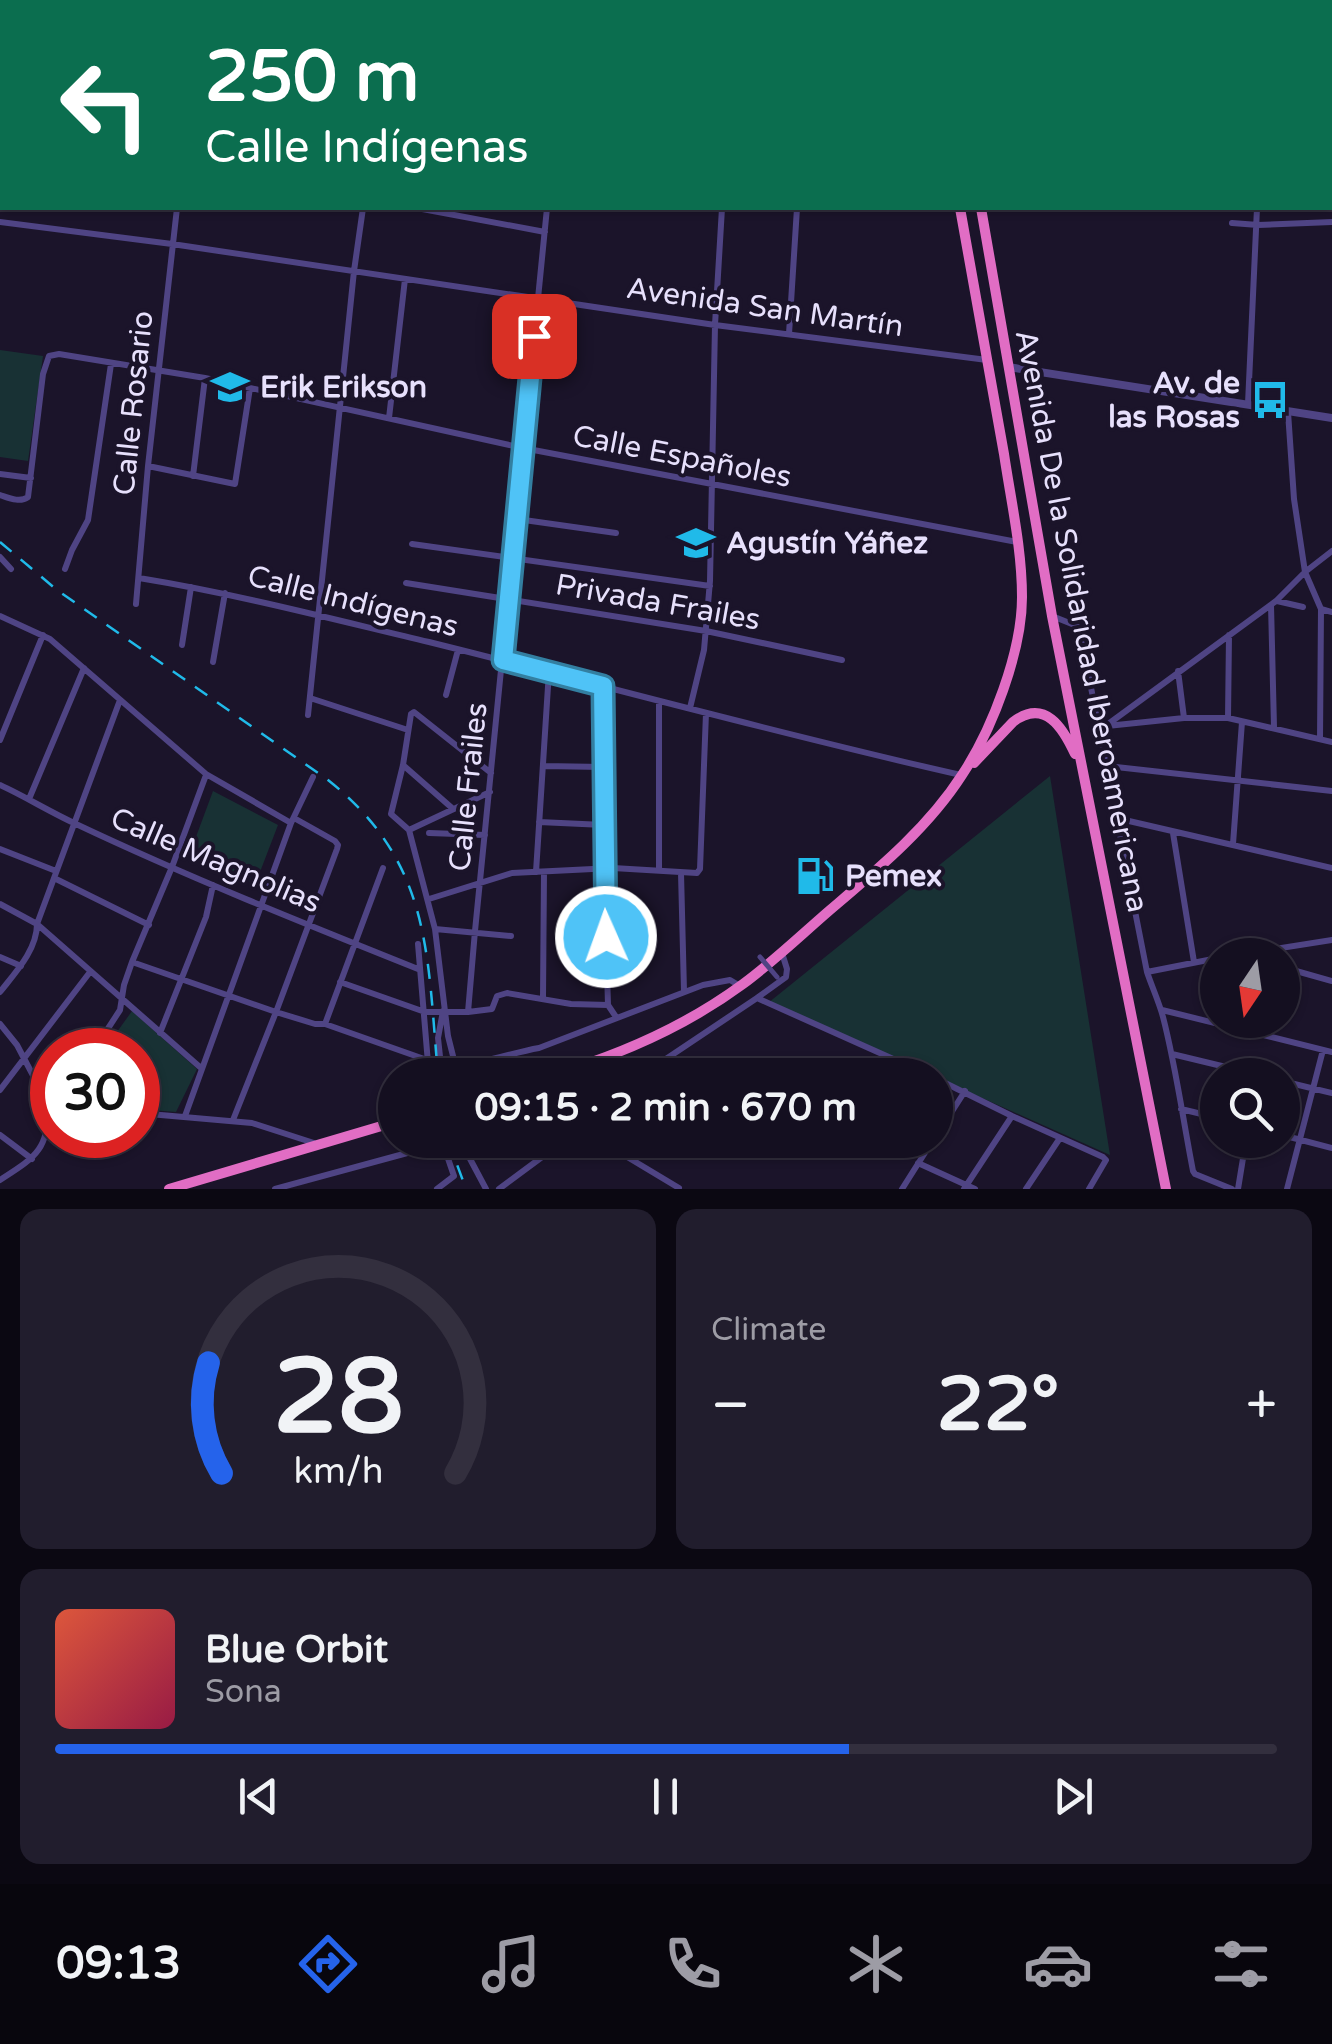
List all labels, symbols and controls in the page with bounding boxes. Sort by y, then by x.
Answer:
text: 250 m [205,36,419,120]
icon: left [40,40,170,170]
text: Calle Indígenas [205,121,529,175]
street label: Avenida San Martín [624,270,906,345]
pin [492,294,577,379]
street label: Calle Rosario [105,309,162,497]
icon: arrive [507,309,562,364]
street label: Avenida De la Solidaridad Iberoamericana [1007,327,1156,916]
place label: Av. de las Rosas [1108,365,1240,436]
school or university icon: Erik Erikson [209,366,251,408]
place label: Erik Erikson [260,369,427,406]
bus stop icon: Av. de las Rosas [1249,379,1291,421]
street label: Calle Españoles [569,417,794,496]
school or university icon: Agustín Yáñez [675,522,717,564]
place label: Agustín Yáñez [726,525,928,562]
street label: Calle Indígenas [244,557,462,646]
street label: Privada Frailes [553,566,763,639]
street label: Calle Frailes [441,701,496,873]
street label: Calle Magnolias [105,799,327,921]
fuel station icon: Pemex [794,855,836,897]
place label: Pemex [845,858,942,895]
position arrow [554,885,658,989]
north arrow [1200,938,1300,1038]
map controls [1200,938,1300,1158]
speed limit sign: 30 [30,1028,160,1158]
button: search [1200,1058,1300,1158]
text: 09:15 · 2 min · 670 m [474,1085,857,1131]
text: Climate [711,1311,826,1349]
text: 28 [273,1336,403,1461]
text: 22° [937,1360,1059,1450]
text: − [711,1373,750,1439]
text: + [1246,1373,1277,1439]
text: km/h [293,1450,383,1493]
text: Blue Orbit [205,1627,388,1673]
text: Sona [205,1673,282,1711]
icon: previous [231,1769,286,1824]
icon: pause [638,1769,693,1824]
icon: next [1046,1769,1101,1824]
icon: directions [293,1929,363,1999]
icon: music [476,1929,546,1999]
icon: phone [658,1929,728,1999]
icon: climate [841,1929,911,1999]
icon: car [1023,1929,1093,1999]
icon: filters [1206,1929,1276,1999]
text: 09:13 [56,1937,181,1991]

